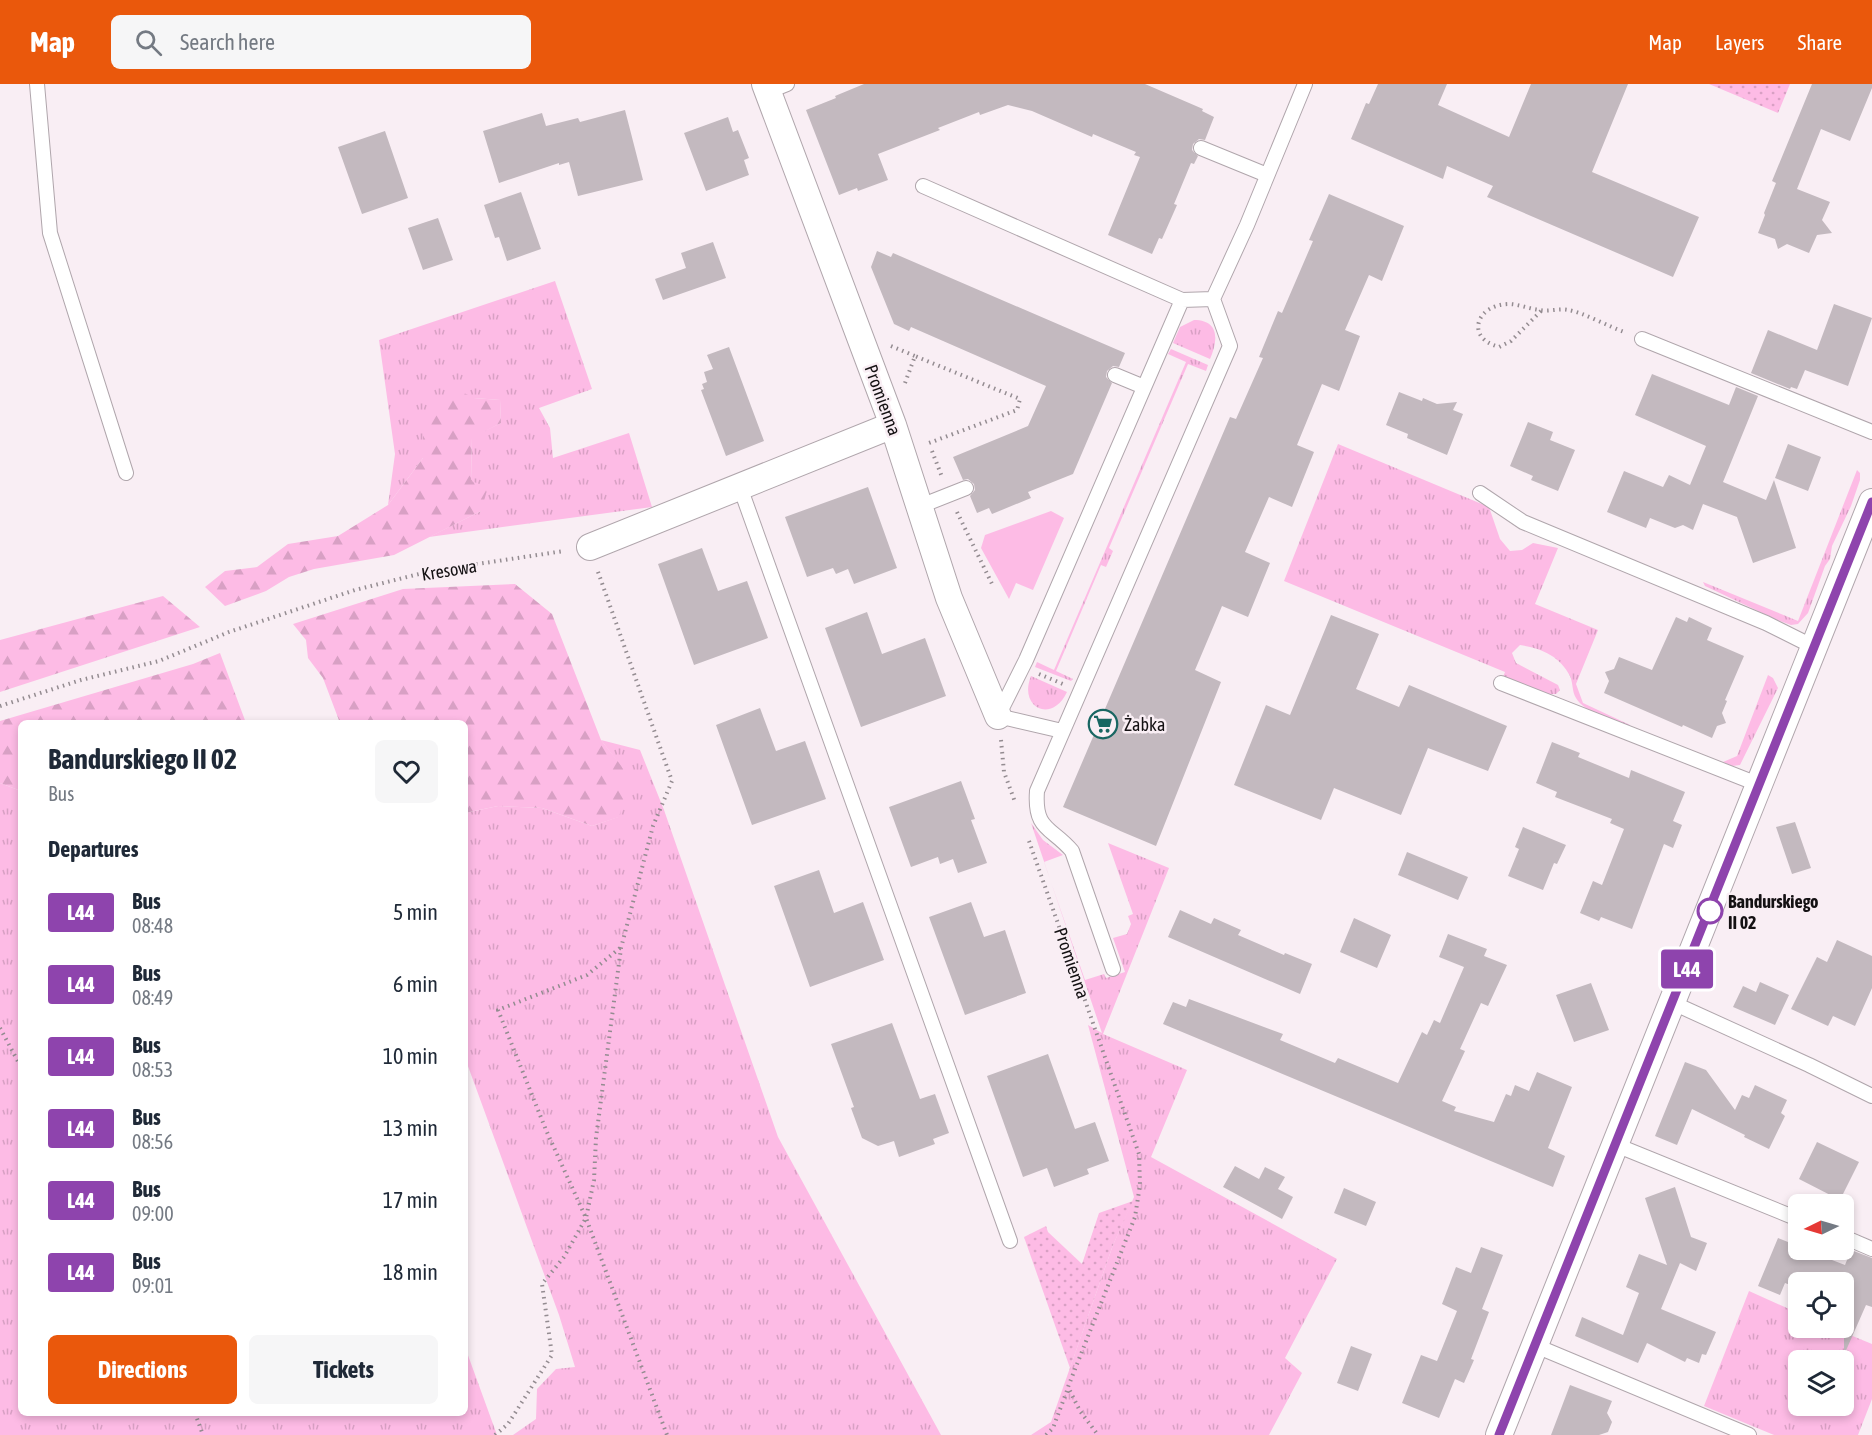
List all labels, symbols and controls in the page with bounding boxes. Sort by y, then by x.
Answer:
search box [111,15,531,69]
text: Map [30,26,75,58]
icon: search [132,26,165,59]
text: Search here [180,29,275,55]
text: Map [1648,30,1682,54]
text: Layers [1715,30,1765,54]
text: Share [1798,30,1842,54]
street label: Promienna [861,362,905,438]
street label: Kresowa [420,555,478,585]
supermarket icon: Żabka [1087,708,1119,740]
place label: Żabka [1124,714,1165,735]
button: heart [375,740,438,803]
text: Bandurskiego II 02 [48,743,237,775]
text: Bus [48,782,74,805]
text: Departures [48,836,138,862]
text: Bus [132,888,161,914]
place label: Bandurskiego II 02 [1728,891,1819,933]
marker: Bandurskiego II 02 [1697,898,1723,924]
text: 5 min [393,899,438,925]
text: L44 [67,900,95,924]
text: 08:48 [132,914,173,937]
street label: Promienna [1050,925,1094,1001]
line badge: L44 [1652,950,1722,988]
text: L44 [1673,957,1701,981]
text: Bus [132,960,161,986]
text: 6 min [393,971,438,997]
text: L44 [67,972,95,996]
text: 08:49 [132,986,173,1009]
text: Bus [132,1032,161,1058]
text: 10 min [383,1043,438,1069]
text: L44 [67,1044,95,1068]
text: 08:53 [132,1058,173,1081]
text: Bus [132,1104,161,1130]
text: 13 min [383,1115,438,1141]
text: L44 [67,1116,95,1140]
text: 08:56 [132,1130,173,1153]
text: Bus [132,1176,161,1202]
text: 17 min [383,1187,438,1213]
text: L44 [67,1188,95,1212]
north arrow [1788,1194,1854,1260]
map controls [1788,1194,1854,1416]
text: 09:00 [132,1202,174,1225]
text: Bus [132,1248,161,1274]
text: 18 min [383,1259,438,1285]
text: L44 [67,1260,95,1284]
button: locate [1788,1272,1854,1338]
text: 09:01 [132,1274,174,1297]
button: Directions [48,1335,237,1404]
button: Tickets [249,1335,438,1404]
button: layers [1788,1350,1854,1416]

